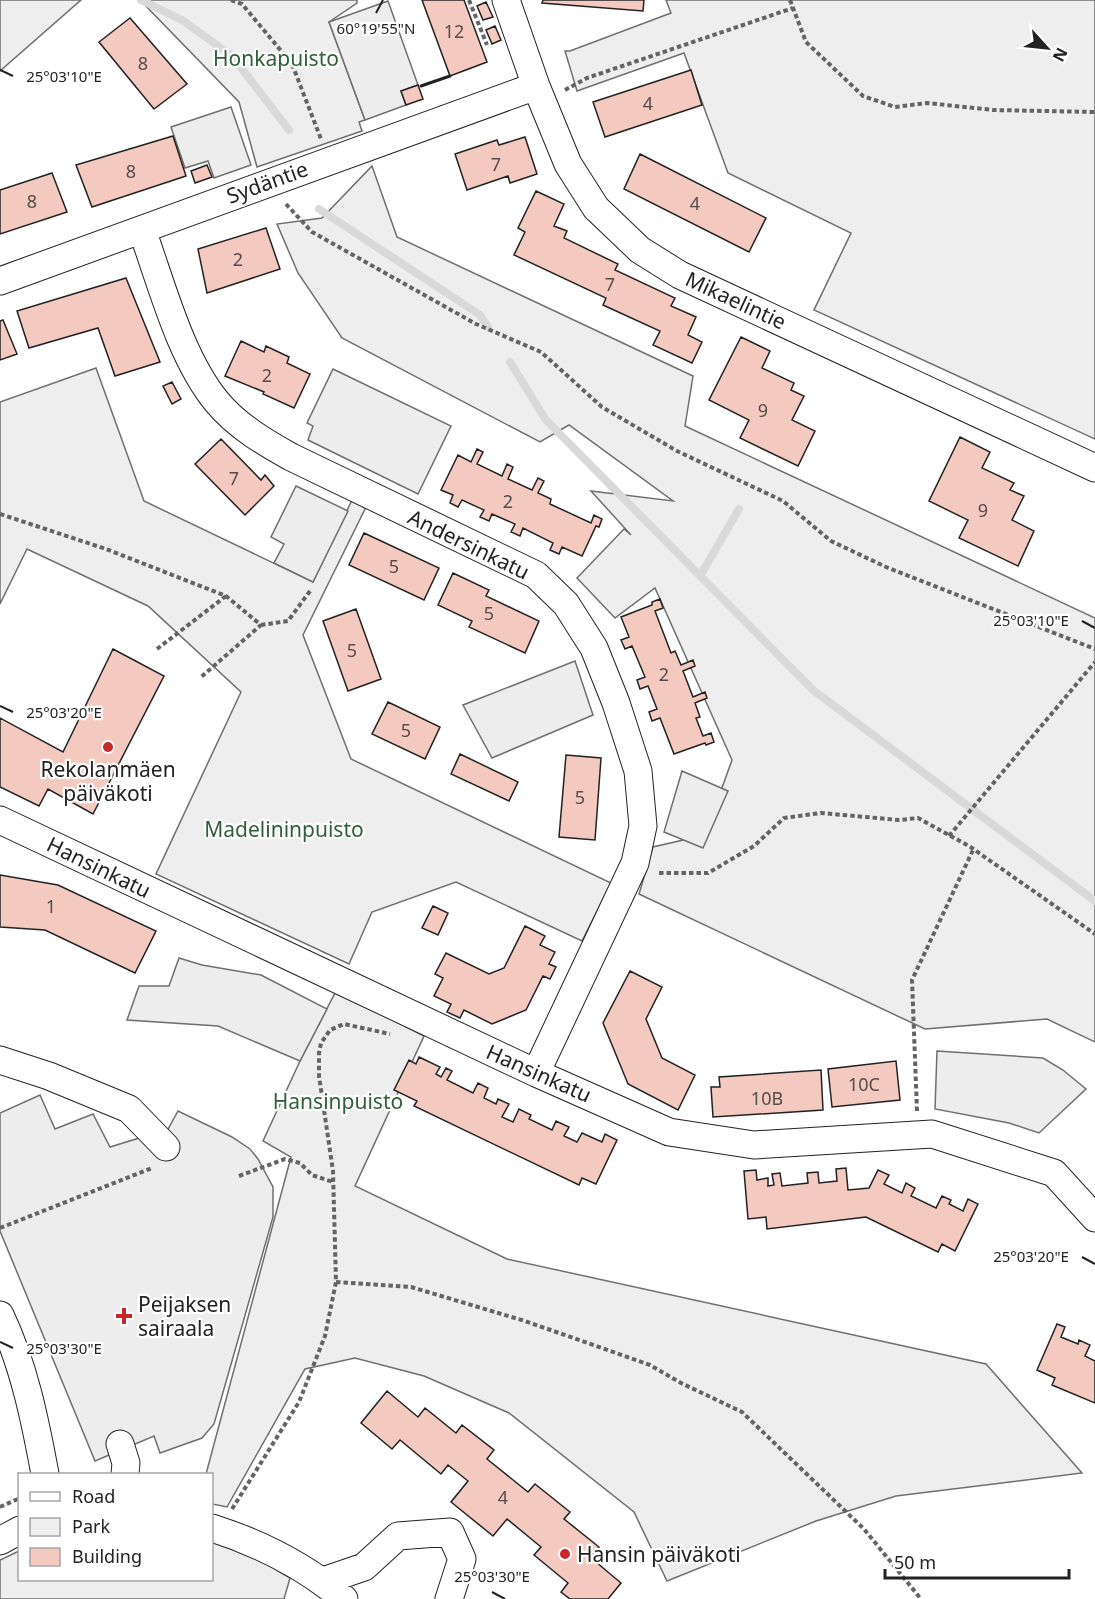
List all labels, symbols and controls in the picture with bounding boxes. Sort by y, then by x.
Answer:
text: 60°19'55"N [337,18,415,38]
north arrow [1017,18,1077,78]
house number: 12 [444,19,464,43]
park label: Honkapuisto [213,44,339,72]
text: N [1048,44,1073,66]
house number: 8 [138,51,148,75]
text: 25°03'10"E [26,66,102,86]
house number: 4 [643,91,653,115]
house number: 7 [491,152,501,176]
street label: Sydäntie [222,154,312,210]
house number: 8 [126,159,136,183]
house number: 8 [27,189,37,213]
house number: 4 [690,191,700,215]
house number: 2 [233,247,243,271]
street label: Mikaelintie [681,264,791,336]
house number: 7 [605,272,615,296]
house number: 2 [262,363,272,387]
house number: 9 [758,398,768,422]
house number: 7 [229,466,239,490]
house number: 2 [503,489,513,513]
house number: 9 [978,498,988,522]
street label: Andersinkatu [404,503,534,585]
house number: 5 [389,554,399,578]
house number: 5 [484,601,494,625]
text: 25°03'10"E [993,610,1069,630]
house number: 5 [347,638,357,662]
house number: 2 [659,662,669,686]
text: 25°03'20"E [26,702,102,722]
house number: 5 [401,718,411,742]
marker: Rekolanmäen päiväkoti [101,740,115,754]
place label: Rekolanmäen päiväkoti [40,755,176,807]
house number: 5 [575,785,585,809]
park label: Madelininpuisto [204,815,364,843]
street label: Hansinkatu [42,830,156,904]
house number: 1 [46,894,56,918]
street label: Hansinkatu [482,1037,596,1109]
house number: 10C [848,1072,880,1096]
house number: 10B [751,1086,783,1110]
park label: Hansinpuisto [273,1087,403,1115]
text: 25°03'20"E [993,1246,1069,1266]
place label: Peijaksen sairaala [138,1290,231,1342]
marker: Peijaksen sairaala [115,1307,133,1325]
text: 25°03'30"E [26,1338,102,1358]
legend [18,1473,213,1581]
text: Road [72,1484,115,1508]
house number: 4 [498,1485,508,1509]
text: Park [72,1514,110,1538]
place label: Hansin päiväkoti [577,1540,741,1568]
scale bar [885,1542,1070,1580]
text: Building [72,1544,142,1568]
marker: Hansin päiväkoti [558,1547,572,1561]
text: 50 m [894,1550,936,1574]
text: 25°03'30"E [454,1566,530,1586]

